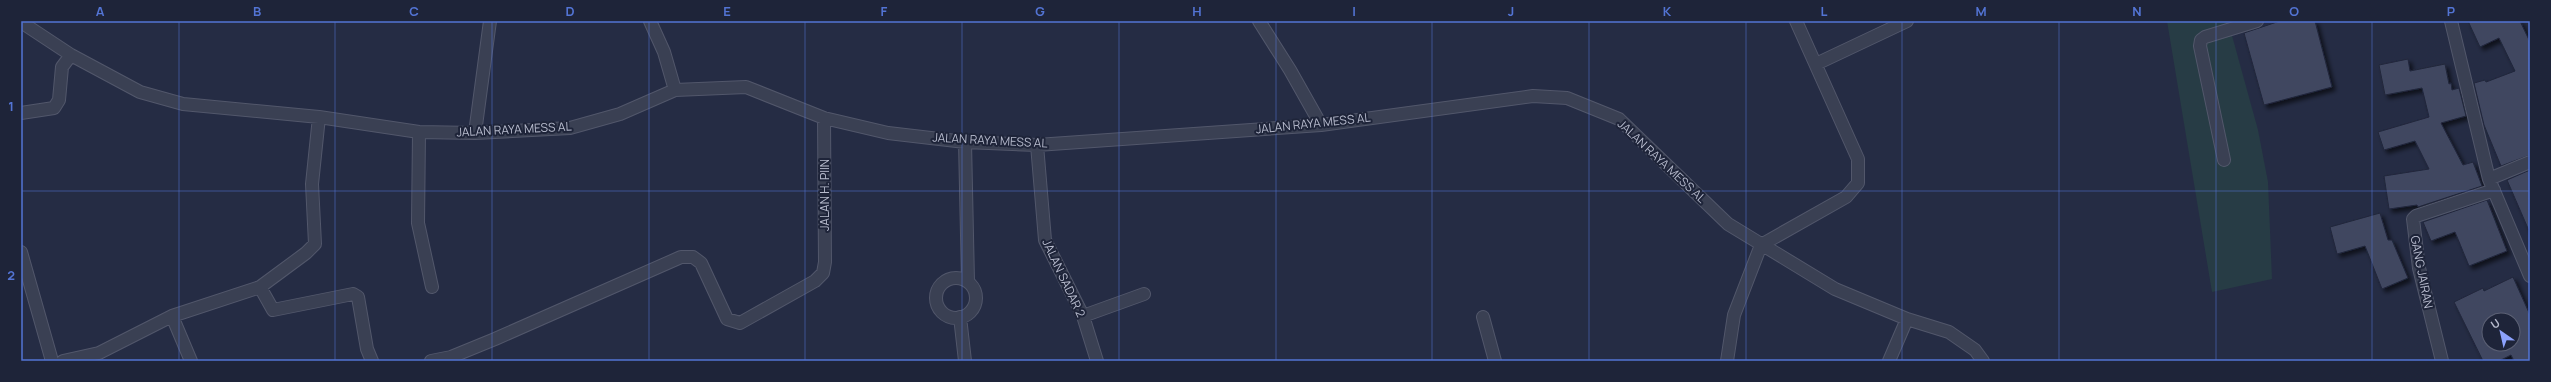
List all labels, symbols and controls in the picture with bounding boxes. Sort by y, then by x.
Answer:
text: A [96,2,105,20]
text: B [253,2,261,20]
text: C [409,2,419,20]
text: D [565,2,575,20]
text: E [723,2,731,20]
text: F [881,2,888,20]
text: G [1035,2,1045,20]
text: H [1192,2,1202,20]
text: I [1352,2,1356,20]
text: J [1508,2,1514,20]
text: K [1663,2,1672,20]
text: L [1821,2,1828,20]
text: M [1975,2,1987,20]
text: N [2132,2,2142,20]
text: O [2289,2,2299,20]
text: P [2447,2,2455,20]
text: 1 [8,97,14,115]
street label: JALAN RAYA MESS AL [1255,109,1371,137]
street label: JALAN RAYA MESS AL [1614,115,1710,207]
street label: JALAN RAYA MESS AL [456,117,572,141]
street label: JALAN RAYA MESS AL [932,128,1048,152]
street label: JALAN H. PIIN [816,159,833,231]
street label: GANG JAIRAN [2407,234,2437,310]
street label: JALAN SADAR 2 [1038,236,1090,320]
text: 2 [7,266,15,284]
north arrow [2481,312,2521,352]
text: U [2488,315,2503,332]

